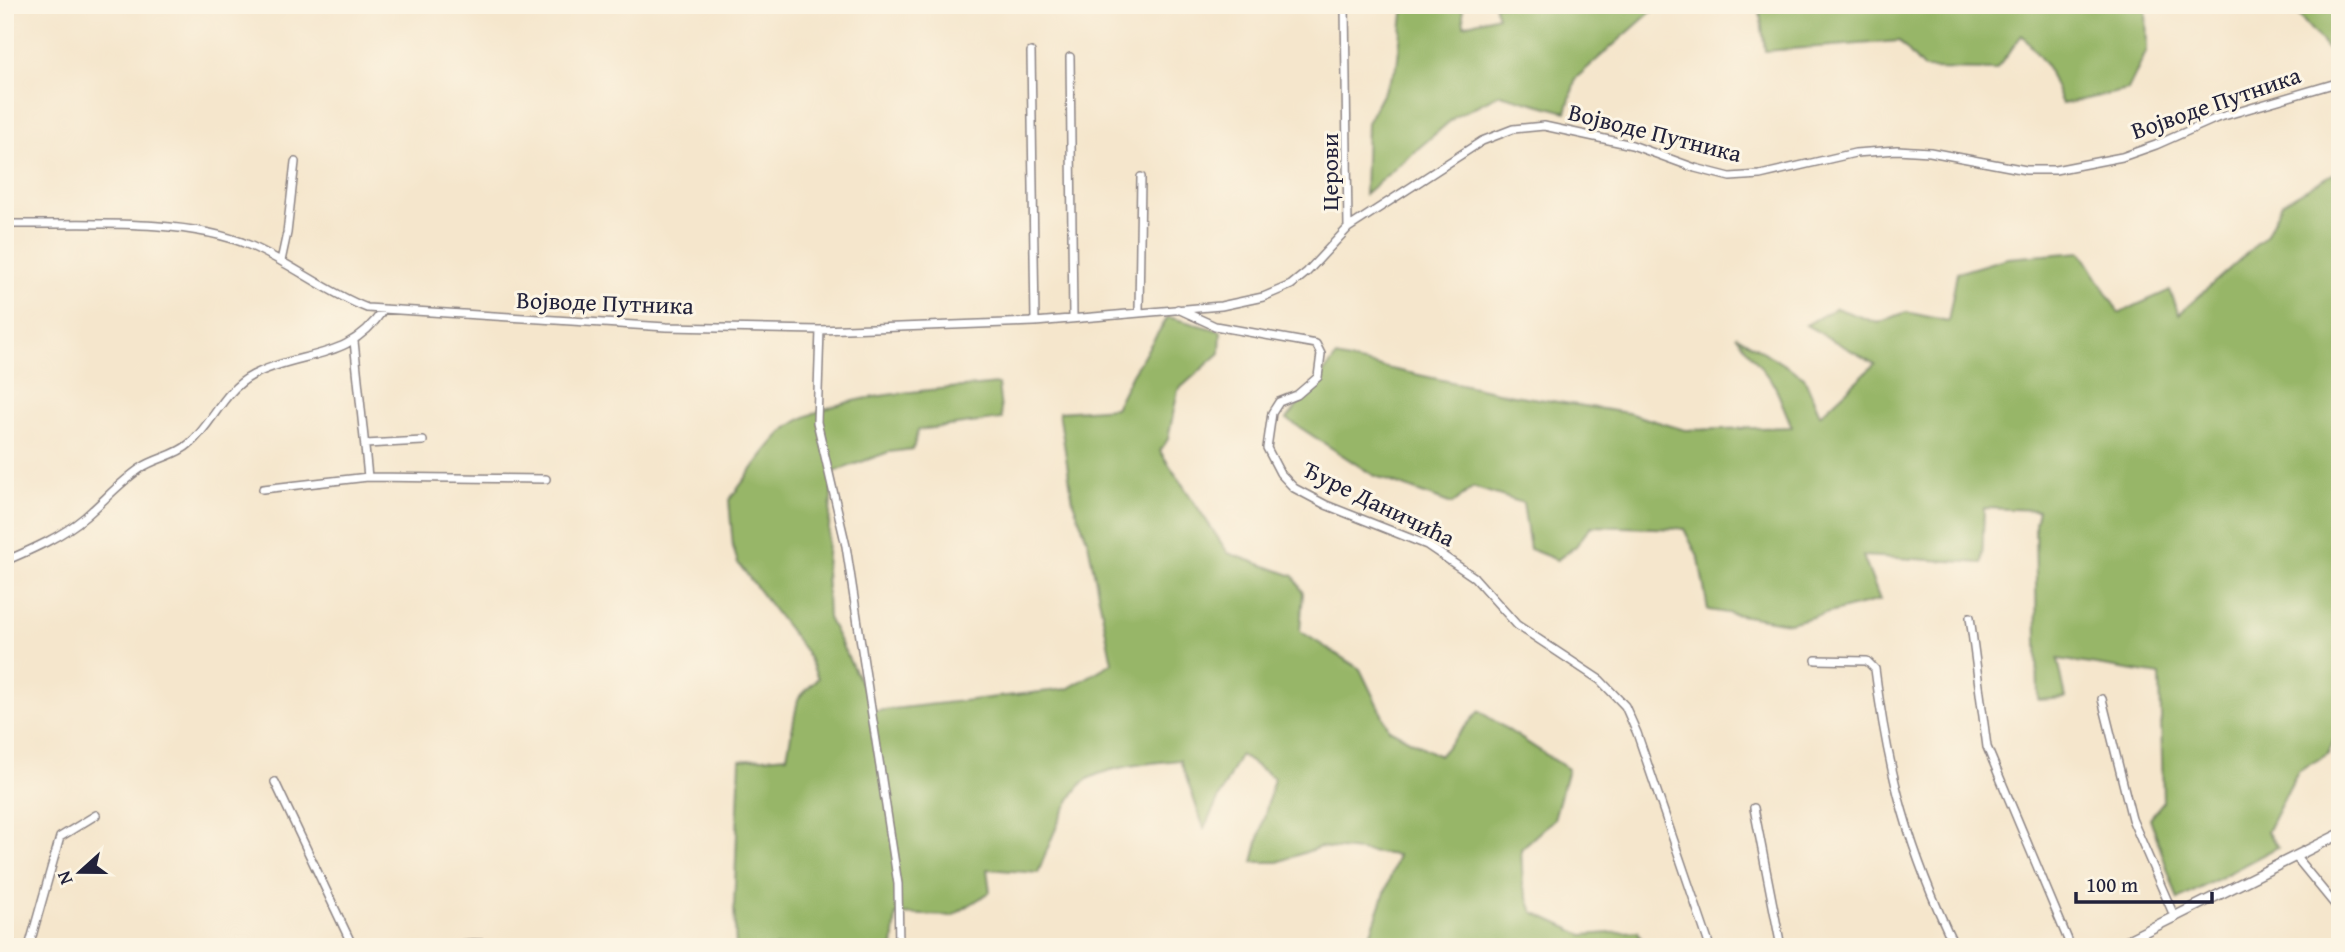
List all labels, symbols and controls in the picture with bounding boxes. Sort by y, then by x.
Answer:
street label: Војводе Путника [2126,57,2306,148]
street label: Војводе Путника [1565,94,1746,171]
street label: Церови [1312,133,1347,211]
street label: Војводе Путника [516,282,695,323]
street label: Ђуре Даничића [1297,452,1462,556]
north arrow [46,836,116,906]
scale bar [2076,861,2212,905]
text: N [49,867,79,889]
text: 100 m [2086,869,2138,900]

